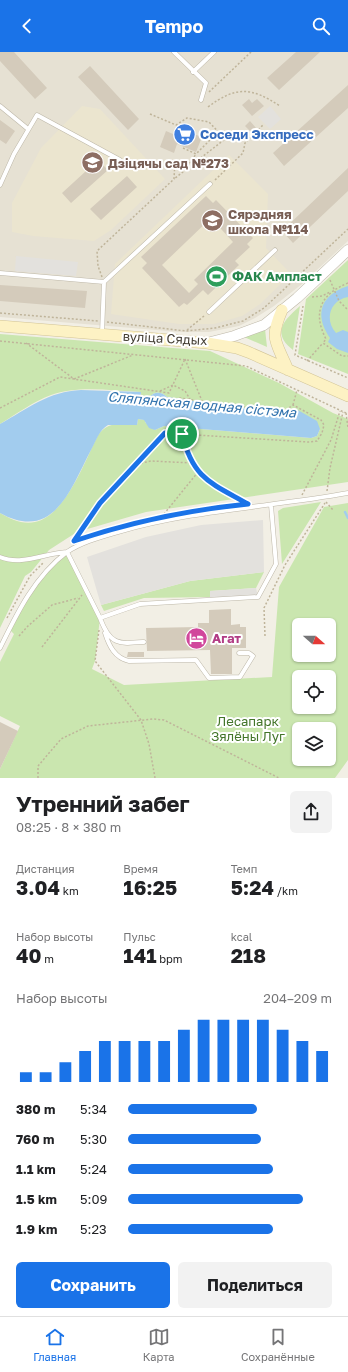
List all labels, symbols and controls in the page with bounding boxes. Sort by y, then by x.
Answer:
icon: back [16,15,38,37]
text: Tempo [145,15,203,37]
icon: search [310,15,332,37]
supermarket icon: Соседи Экспресс [172,121,198,147]
place label: Соседи Экспресс [200,126,314,142]
school or university icon: Дзіцячы сад №273 [79,150,105,176]
place label: Дзіцячы сад №273 [108,155,229,171]
place label: Сярэдняя школа №114 [228,206,308,237]
school or university icon: Сярэдняя школа №114 [200,208,226,234]
sports icon: ФАК Ампласт [204,263,230,289]
place label: ФАК Ампласт [232,268,322,284]
street label: вуліца Сядых [122,328,208,348]
water label: Сляпянская водная сістэма [107,387,298,421]
pin [165,417,199,451]
icon: arrive [171,423,193,445]
north arrow [292,618,336,662]
map controls [292,618,336,766]
hotel icon: Агат [183,625,209,651]
place label: Агат [212,630,241,646]
button: locate [292,670,336,714]
park label: Лесапарк Зялёны Луг [211,713,285,744]
button: layers [292,722,336,766]
text: Утренний забег [16,790,190,817]
button: share [290,791,332,833]
text: 08:25 · 8 × 380 m [16,819,121,835]
text: Дистанция [16,862,75,875]
text: Время [123,862,158,875]
text: Темп [231,862,257,875]
text: 3.04 [16,875,60,899]
text: 16:25 [123,875,177,899]
text: 5:24 [231,875,274,899]
text: km [60,884,79,897]
text: /km [274,884,298,897]
text: Набор высоты [16,930,93,943]
text: Пульс [123,930,156,943]
text: kcal [231,930,252,943]
text: 40 [16,943,42,967]
text: 141 [123,943,156,967]
text: 218 [231,943,266,967]
text: m [42,952,54,965]
text: bpm [156,952,182,965]
text: Набор высоты [16,990,107,1006]
text: 204–209 m [263,990,332,1006]
text: 380 m [16,1101,55,1117]
text: 5:34 [80,1101,107,1117]
text: 760 m [16,1131,54,1147]
text: 5:30 [80,1131,107,1147]
text: 1.1 km [16,1161,56,1177]
text: 5:24 [80,1161,107,1177]
text: 1.5 km [16,1191,57,1207]
text: 5:09 [80,1191,107,1207]
text: 1.9 km [16,1221,57,1237]
text: 5:23 [80,1221,107,1237]
button: Сохранить [16,1262,170,1308]
button: Поделиться [178,1262,332,1308]
tab: Главная [33,1326,76,1363]
tab: Карта [143,1326,175,1363]
tab: Сохранённые [241,1326,315,1363]

